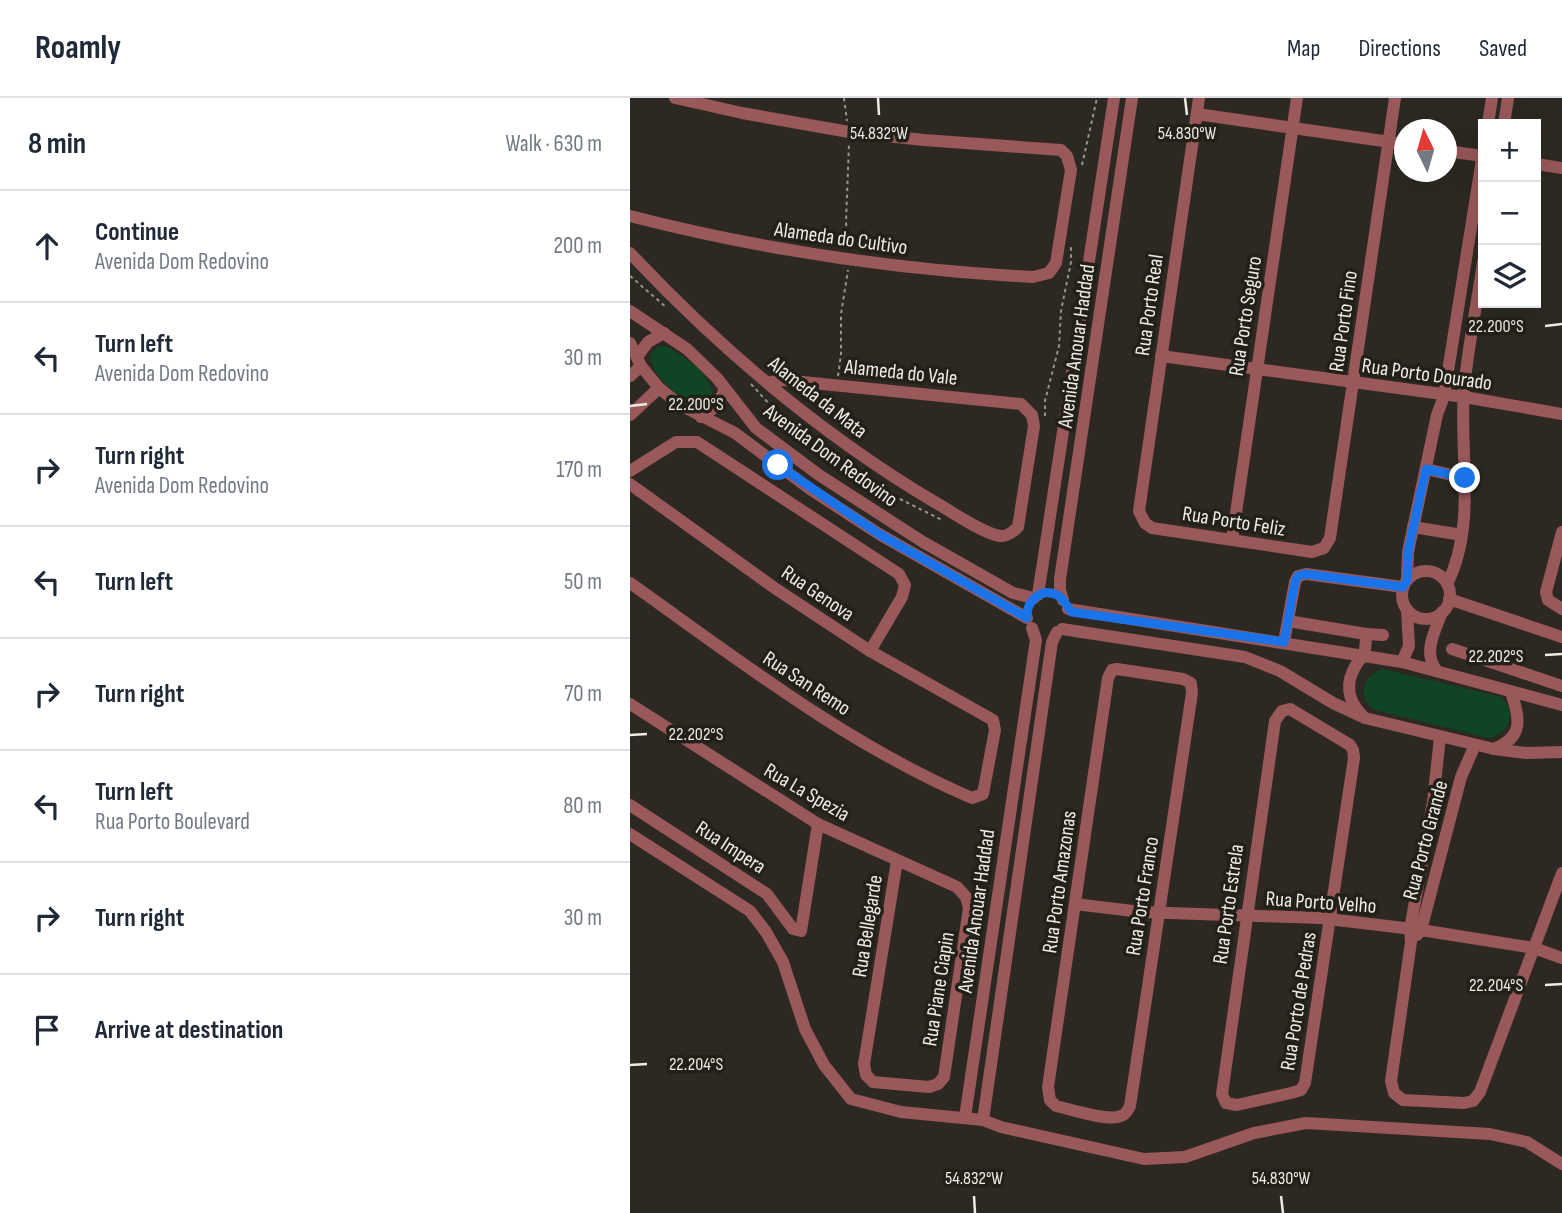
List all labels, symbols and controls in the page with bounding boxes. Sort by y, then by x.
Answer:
text: Roamly [35,28,121,68]
text: Map [1287,34,1320,63]
text: Directions [1358,34,1441,63]
text: Saved [1479,34,1527,63]
north arrow [1394,119,1457,182]
map controls [1478,119,1541,308]
button: + [1478,119,1541,182]
text: 54.832°W [850,123,908,144]
text: 54.830°W [1158,123,1217,144]
text: 8 min [28,126,86,162]
text: Walk · 630 m [505,130,602,158]
button: − [1478,182,1541,245]
text: Continue [95,217,179,248]
street label: Alameda do Cultivo [772,217,909,260]
icon: ahead [28,227,66,265]
text: 200 m [554,232,602,260]
button: layers [1478,245,1541,308]
text: Avenida Dom Redovino [95,248,269,276]
street label: Rua Porto Real [1130,253,1169,357]
street label: Rua Porto Seguro [1224,254,1267,378]
street label: Avenida Anouar Haddad [1053,263,1100,430]
street label: Rua Porto Fino [1324,269,1363,373]
text: 22.200°S [1468,316,1524,337]
text: Turn left [95,329,173,360]
icon: left [28,339,66,377]
text: 30 m [564,344,602,372]
street label: Alameda da Mata [763,350,872,444]
street label: Rua Porto Dourado [1360,353,1494,396]
street label: Alameda do Vale [842,354,959,391]
text: Avenida Dom Redovino [95,360,269,388]
text: 22.200°S [668,394,724,415]
street label: Avenida Dom Redovino [758,398,902,512]
text: Turn right [95,441,184,472]
route start [762,449,793,480]
icon: right [28,451,66,489]
text: 170 m [556,456,602,484]
route end [1449,462,1480,493]
text: Avenida Dom Redovino [95,472,269,500]
street label: Rua Porto Feliz [1181,501,1288,542]
street label: Rua Genova [777,560,859,627]
icon: left [28,563,66,601]
text: Turn left [95,567,173,598]
text: 50 m [564,568,602,596]
street label: Rua San Remo [758,646,855,721]
text: 22.202°S [1469,646,1524,667]
icon: right [28,675,66,713]
text: Turn right [95,679,184,710]
text: 70 m [564,680,602,708]
text: 22.202°S [669,724,724,745]
street label: Rua La Spezia [759,758,854,827]
text: Turn left [95,777,173,808]
street label: Rua Porto Grande [1398,778,1453,903]
icon: left [28,787,66,825]
text: 80 m [563,792,602,820]
text: Rua Porto Boulevard [95,808,250,836]
street label: Rua Porto Amazonas [1037,809,1082,955]
street label: Rua Impera [691,816,770,879]
street label: Avenida Anouar Haddad [953,828,1000,995]
street label: Rua Porto Franco [1121,835,1164,957]
street label: Rua Porto Estrela [1208,843,1249,966]
street label: Rua Bellegarde [847,873,888,979]
street label: Rua Porto Velho [1265,886,1377,919]
icon: right [28,899,66,937]
text: Turn right [95,903,184,934]
text: 30 m [564,904,602,932]
street label: Rua Piane Ciapin [917,930,960,1048]
street label: Rua Porto de Pedras [1275,930,1322,1072]
text: 22.204°S [1469,975,1523,996]
icon: arrive [28,1011,66,1049]
text: Arrive at destination [95,1015,283,1046]
text: 22.204°S [669,1054,723,1075]
text: 54.832°W [945,1168,1003,1189]
text: 54.830°W [1252,1168,1311,1189]

